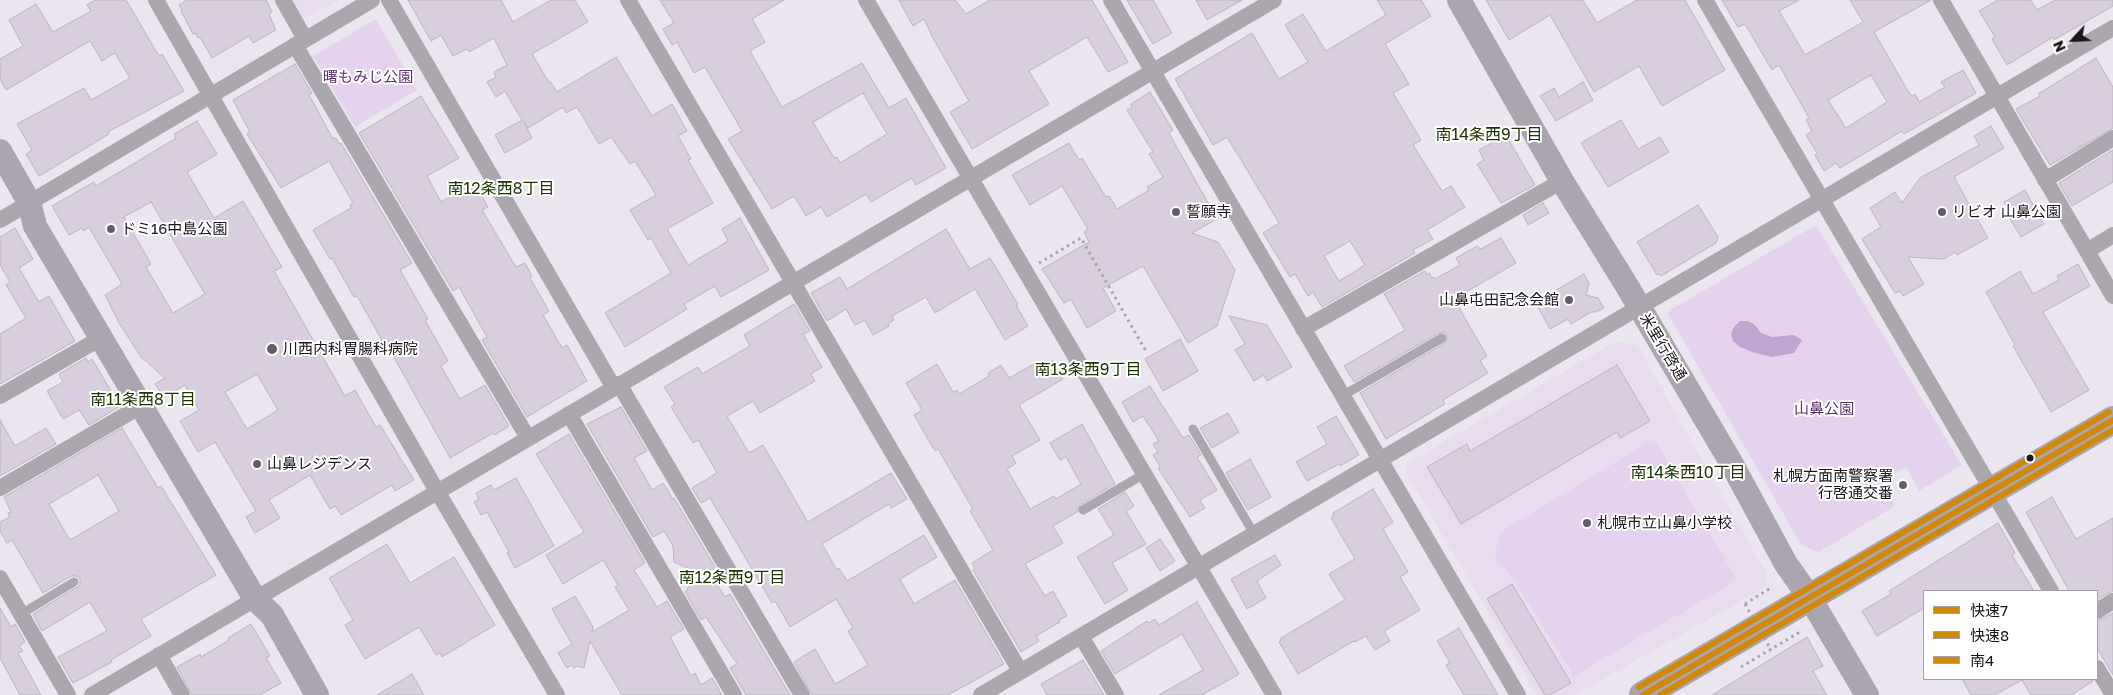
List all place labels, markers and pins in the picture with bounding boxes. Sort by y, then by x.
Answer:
place label: 誓願寺 [1186,203,1231,221]
place label: リビオ 山鼻公園 [1952,203,2061,221]
marker: 誓願寺 [1170,206,1182,218]
marker: リビオ 山鼻公園 [1936,206,1948,218]
place label: ドミ16中島公園 [121,220,227,238]
marker: ドミ16中島公園 [105,223,117,235]
place label: 山鼻屯田記念会館 [1439,291,1559,309]
marker: 山鼻屯田記念会館 [1563,294,1575,306]
place label: 川西内科胃腸科病院 [283,340,418,358]
marker: 川西内科胃腸科病院 [265,342,279,356]
unlabelled marker [2025,453,2035,463]
place label: 山鼻レジデンス [267,455,372,473]
marker: 山鼻レジデンス [251,458,263,470]
place label: 札幌方面南警察署 行啓通交番 [1773,467,1893,502]
marker: 札幌方面南警察署 行啓通交番 [1897,479,1909,491]
place label: 札幌市立山鼻小学校 [1597,514,1732,532]
marker: 札幌市立山鼻小学校 [1581,517,1593,529]

